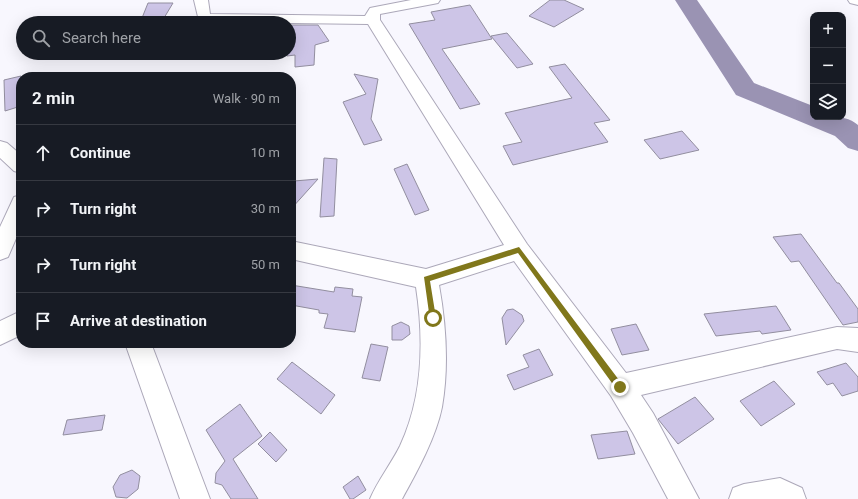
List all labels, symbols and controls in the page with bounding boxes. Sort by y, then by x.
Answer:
map controls [810,12,846,120]
button: + [810,12,846,48]
search box [16,16,296,60]
icon: search [30,27,52,49]
text: Search here [62,29,141,47]
button: − [810,48,846,84]
button: layers [810,84,846,120]
text: 2 min [32,88,75,108]
text: Walk · 90 m [213,91,280,106]
icon: ahead [32,142,54,164]
text: Continue [70,144,131,162]
text: 10 m [251,145,280,160]
icon: right [32,198,54,220]
text: Turn right [70,200,136,218]
text: 30 m [251,201,280,216]
icon: right [32,254,54,276]
text: Turn right [70,256,136,274]
text: 50 m [251,257,280,272]
route start [424,309,442,327]
icon: arrive [32,310,54,332]
text: Arrive at destination [70,312,207,330]
route end [611,378,629,396]

